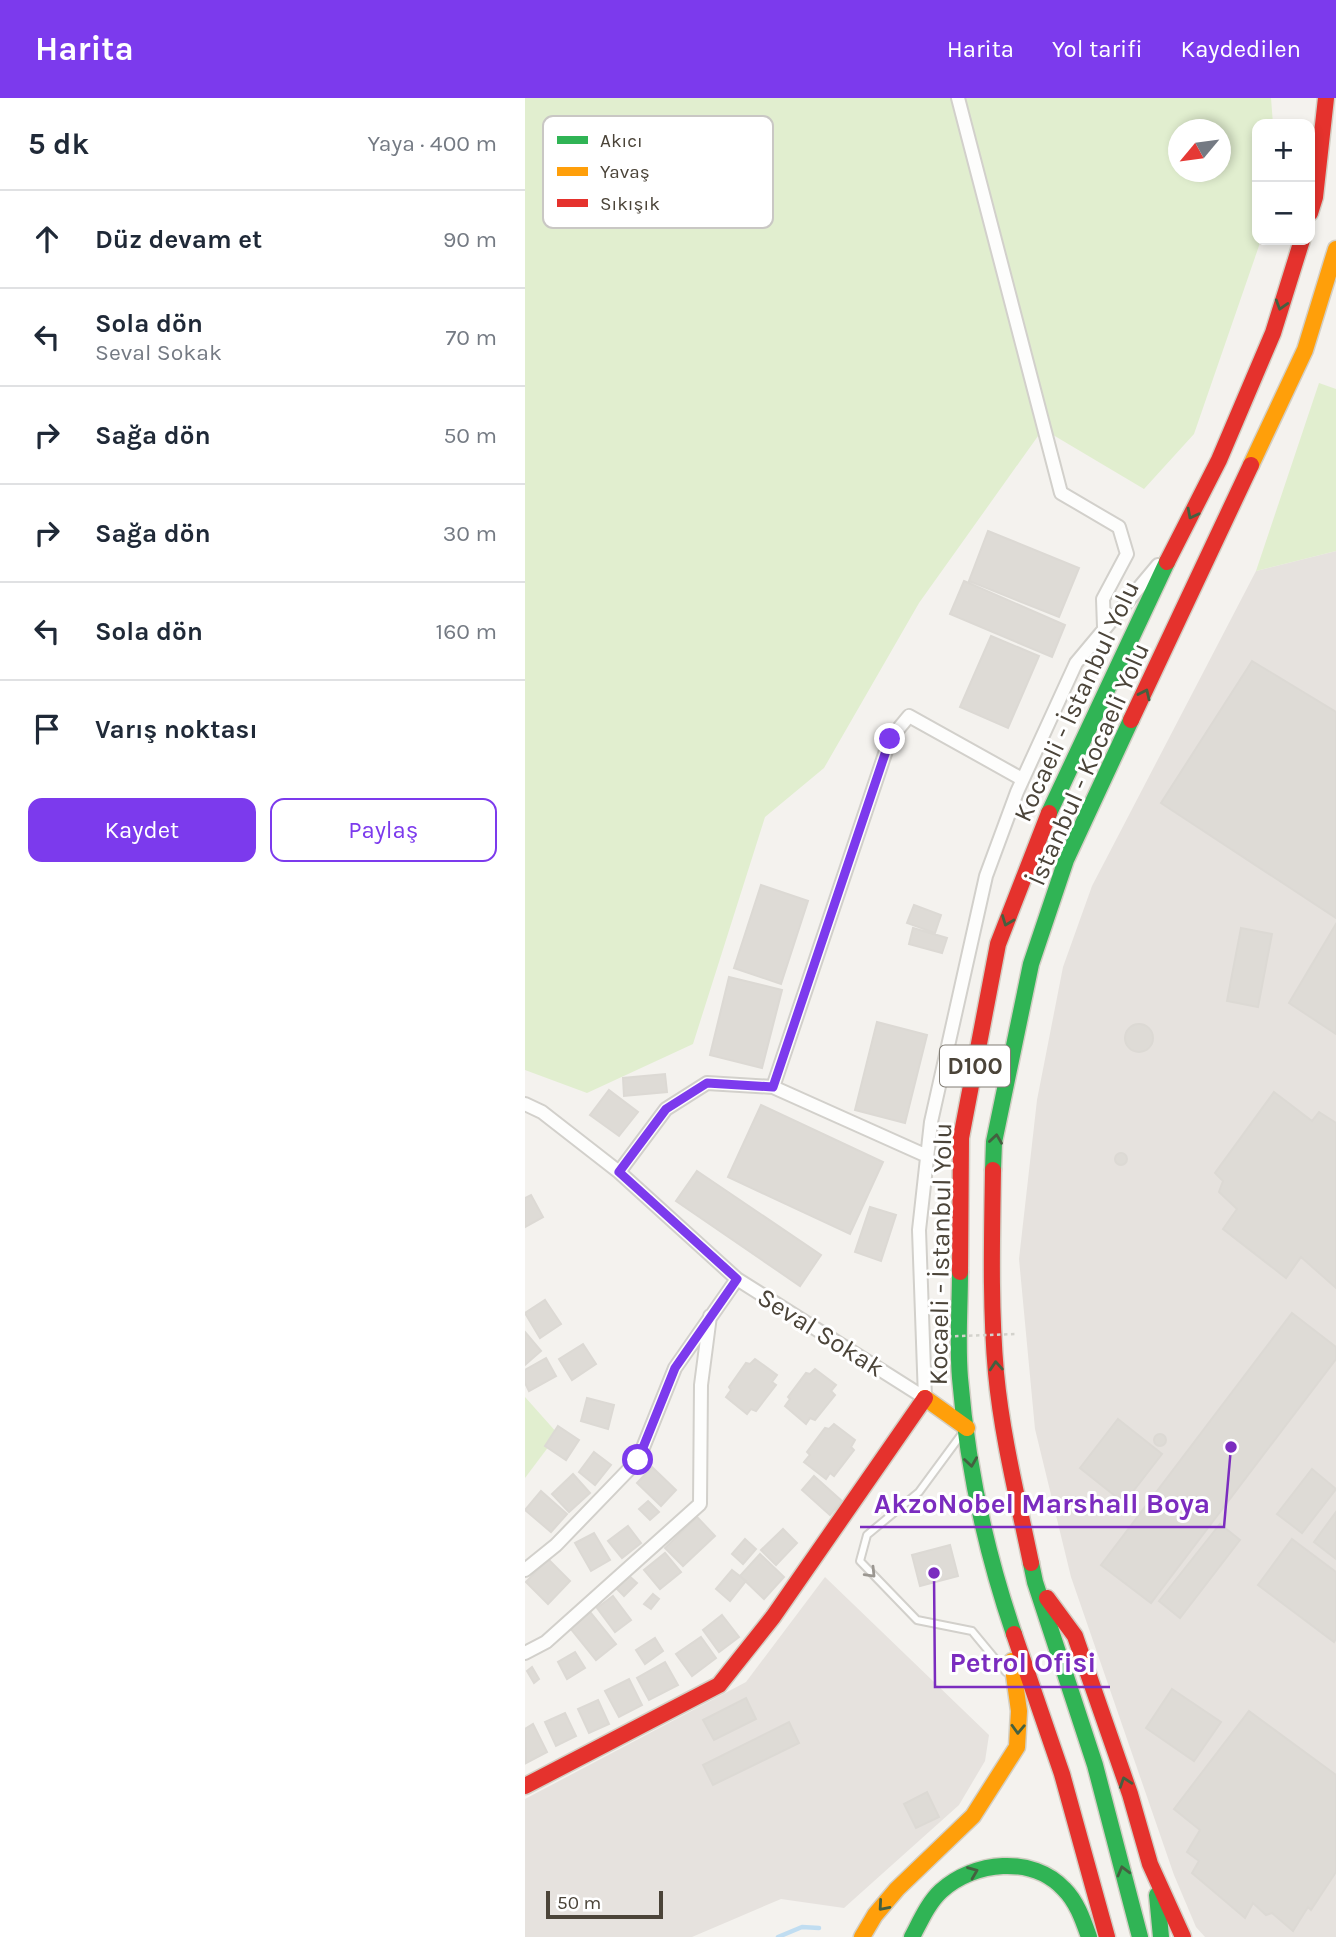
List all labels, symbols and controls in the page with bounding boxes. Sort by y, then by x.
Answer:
text: Harita [35,30,134,68]
text: Harita [947,35,1014,63]
text: Yol tarifi [1052,35,1143,63]
text: Kaydedilen [1181,35,1301,63]
legend [543,116,773,228]
north arrow [1168,119,1231,182]
map controls [1252,119,1315,245]
button: + [1252,119,1315,182]
text: 5 dk [28,126,89,162]
text: Yaya · 400 m [368,130,497,157]
text: Akıcı [600,130,643,152]
text: Yavaş [600,161,650,183]
button: − [1252,182,1315,245]
text: Sıkışık [600,193,660,215]
icon: ahead [28,220,66,258]
text: Düz devam et [95,224,262,255]
text: 90 m [443,226,497,253]
one-way arrow [1275,299,1290,311]
text: Sola dön [95,308,203,339]
icon: left [28,318,66,356]
text: 70 m [446,324,497,351]
text: Seval Sokak [95,339,222,366]
icon: right [28,416,66,454]
text: Sağa dön [95,420,211,451]
text: 50 m [443,422,497,449]
one-way arrow [1186,507,1200,519]
icon: right [28,514,66,552]
text: Sağa dön [95,518,211,549]
text: 30 m [443,520,497,547]
street label: Kocaeli - İstanbul Yolu [1007,576,1146,827]
icon: left [28,612,66,650]
text: Sola dön [95,616,203,647]
text: 160 m [436,618,497,645]
street label: İstanbul - Kocaeli Yolu [1021,638,1156,890]
one-way arrow [1136,689,1150,701]
icon: arrive [28,710,66,748]
text: Varış noktası [95,714,258,745]
route end [874,723,905,754]
button: Kaydet [28,798,256,862]
button: Paylaş [270,798,497,862]
one-way arrow [1001,915,1015,927]
road number: D100 [940,1046,1010,1086]
street label: Kocaeli - İstanbul Yolu [923,1122,958,1386]
one-way arrow [988,1133,1003,1145]
street label: Seval Sokak [752,1281,890,1384]
one-way arrow [989,1361,1004,1372]
route start [622,1444,653,1475]
one-way arrow [964,1456,979,1467]
callout: AkzoNobel Marshall Boya [860,1478,1224,1527]
text: AkzoNobel Marshall Boya [874,1487,1210,1520]
one-way arrow [863,1565,876,1578]
callout: Petrol Ofisi [935,1638,1110,1687]
text: Petrol Ofisi [949,1646,1097,1679]
one-way arrow [1010,1724,1025,1735]
one-way arrow [1119,1776,1133,1788]
one-way arrow [1117,1865,1131,1877]
one-way arrow [967,1866,979,1880]
scale bar [546,1888,663,1920]
text: 50 m [557,1892,601,1914]
one-way arrow [879,1897,891,1910]

